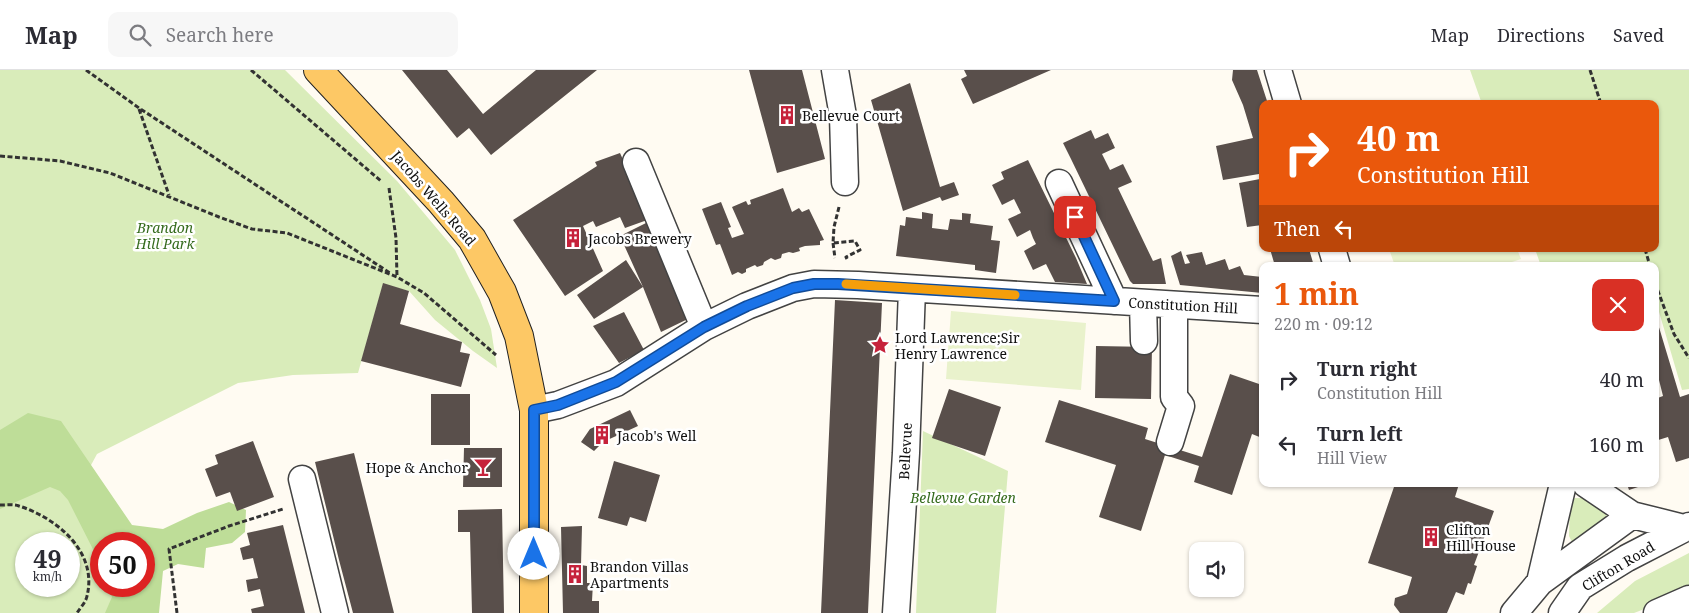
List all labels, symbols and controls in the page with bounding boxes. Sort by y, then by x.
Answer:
search box [108,12,458,57]
text: Map [25,18,78,51]
icon: search [126,21,154,49]
text: Search here [166,22,274,48]
text: Map [1431,23,1469,47]
text: Directions [1497,23,1585,47]
text: Saved [1613,23,1664,47]
building icon: Bellevue Court [776,104,798,126]
place label: Bellevue Court [802,106,900,125]
text: 40 m [1357,114,1440,161]
icon: right [1274,120,1339,185]
street label: Jacobs Wells Road [387,146,481,250]
text: Constitution Hill [1357,159,1529,189]
pin [1054,196,1096,238]
icon: arrive [1061,203,1089,231]
icon: left [1330,215,1358,243]
text: Then [1274,216,1320,242]
park label: Brandon Hill Park [135,218,195,253]
building icon: Jacobs Brewery [562,227,584,249]
place label: Jacobs Brewery [587,229,692,248]
text: 1 min [1274,273,1359,314]
button: close [1592,279,1644,331]
street label: Constitution Hill [1128,293,1239,317]
text: 220 m · 09:12 [1274,313,1373,335]
place label: Lord Lawrence;Sir Henry Lawrence [895,328,1020,363]
place icon: Lord Lawrence;Sir Henry Lawrence [869,334,891,356]
text: Turn right [1317,356,1417,382]
icon: right [1274,366,1302,394]
text: 40 m [1600,367,1644,393]
text: Constitution Hill [1317,382,1442,404]
text: Turn left [1317,421,1403,447]
street label: Bellevue [894,422,916,480]
building icon: Jacob's Well [591,424,613,446]
place label: Jacob's Well [616,426,697,445]
icon: left [1274,431,1302,459]
text: 160 m [1589,432,1644,458]
text: Hill View [1317,447,1387,469]
bar icon: Hope & Anchor [472,456,494,478]
place label: Hope & Anchor [366,458,468,477]
park label: Bellevue Garden [909,488,1016,507]
place label: Clifton Hill House [1446,520,1516,555]
building icon: Clifton Hill House [1420,526,1442,548]
position arrow [507,527,559,579]
speed limit sign: 50 [90,532,155,597]
street label: Clifton Road [1578,537,1658,595]
text: 49 [33,541,62,575]
map controls [1189,542,1244,597]
button: sound [1189,542,1244,597]
place label: Brandon Villas Apartments [590,557,689,592]
building icon: Brandon Villas Apartments [564,563,586,585]
text: km/h [33,568,62,585]

